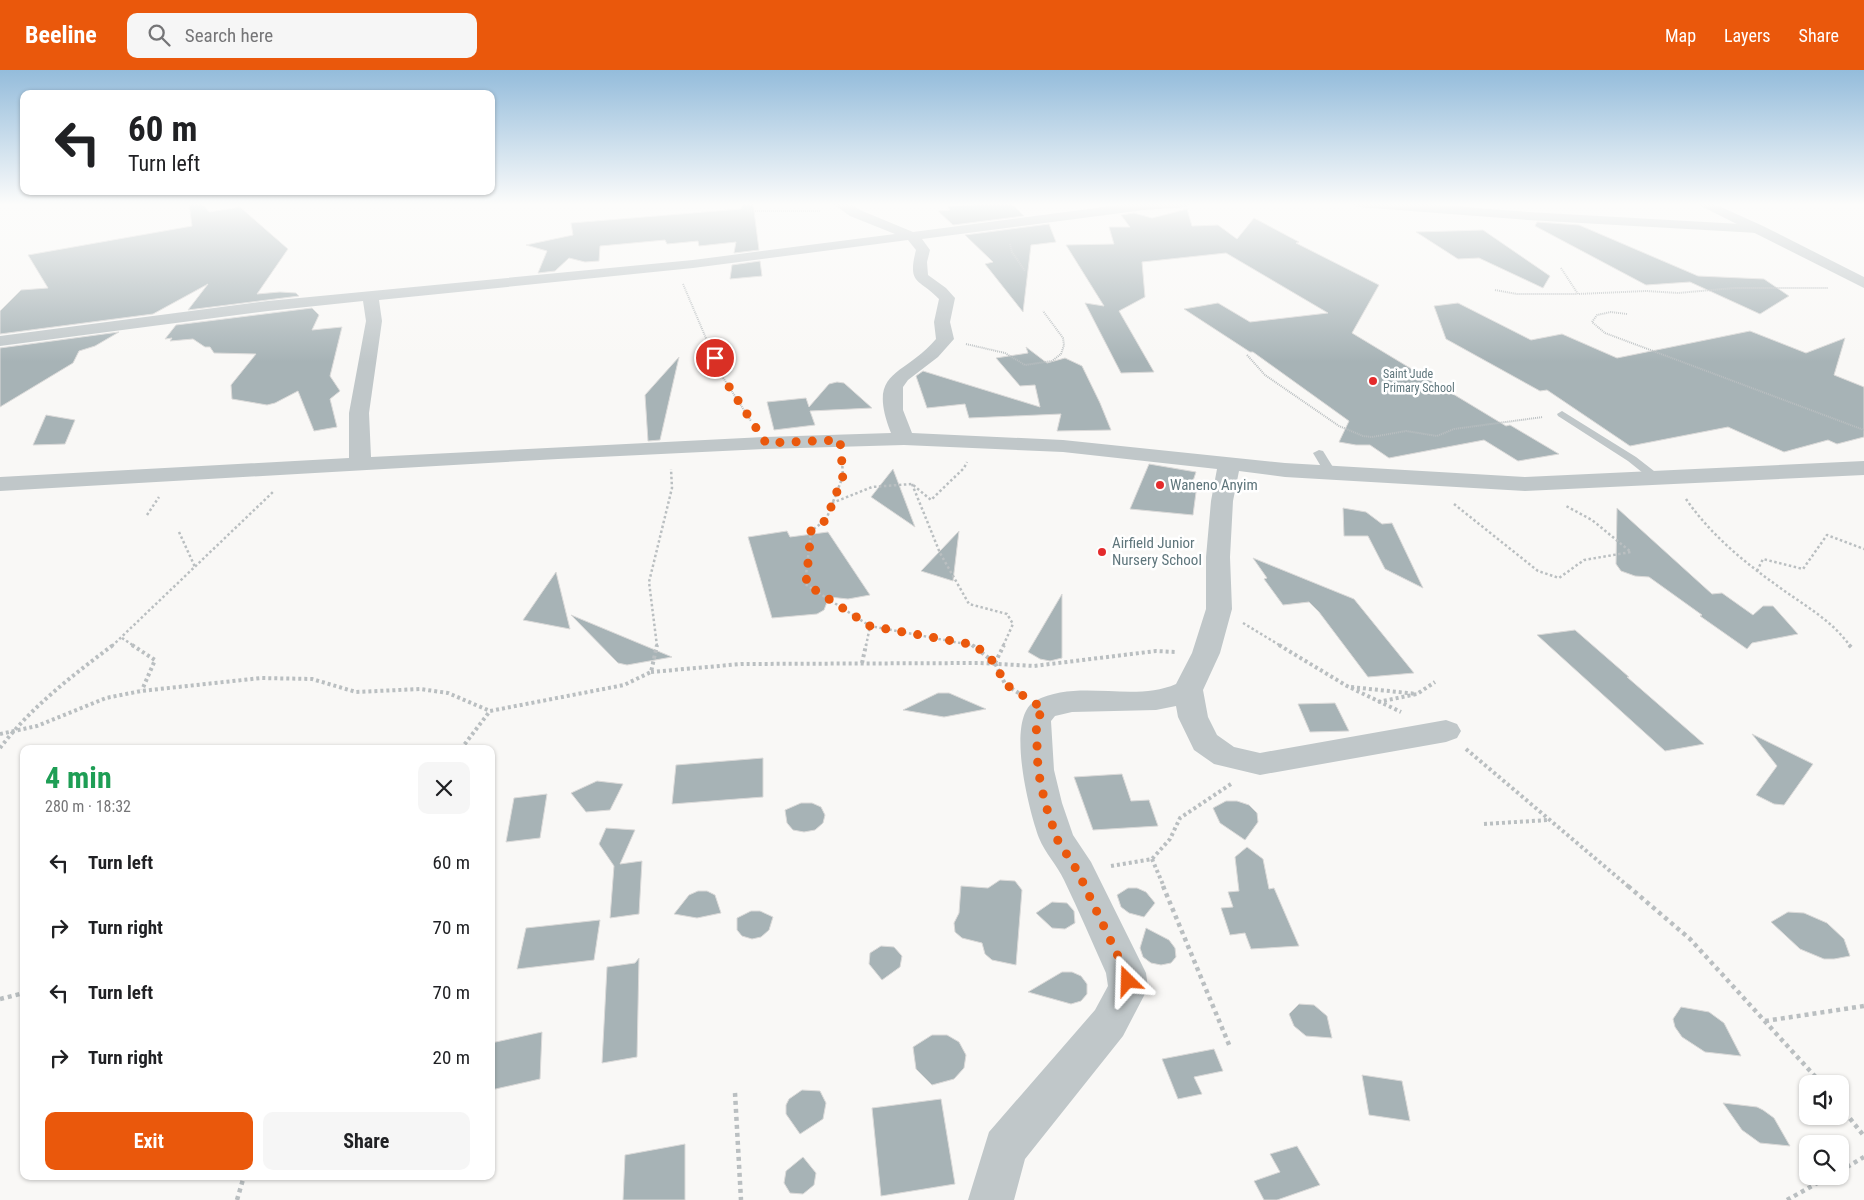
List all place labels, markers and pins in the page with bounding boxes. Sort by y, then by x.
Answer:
pin [694,337,736,379]
place label: Saint Jude Primary School [1383,367,1455,395]
marker: Saint Jude Primary School [1367,375,1379,387]
place label: Waneno Anyim [1170,476,1258,494]
marker: Waneno Anyim [1154,479,1166,491]
place label: Airfield Junior Nursery School [1112,534,1202,569]
marker: Airfield Junior Nursery School [1096,546,1108,558]

